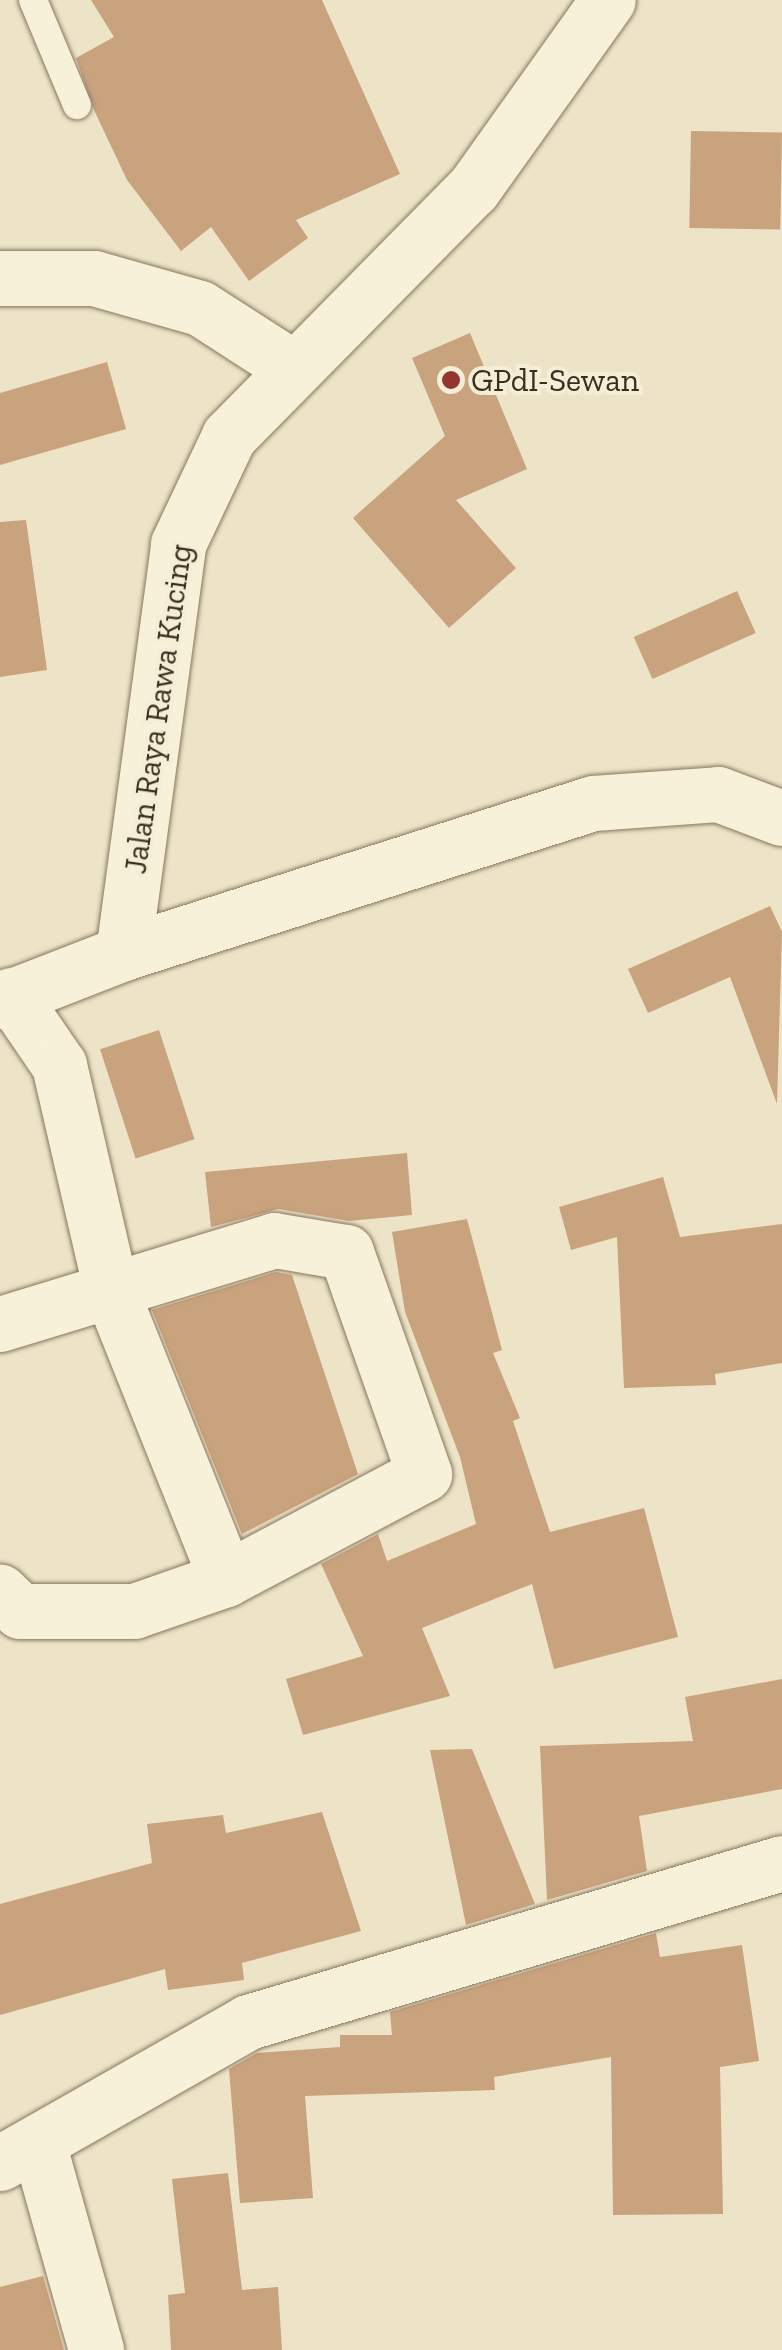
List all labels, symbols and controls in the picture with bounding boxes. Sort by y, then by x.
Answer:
place label: GPdI-Sewan [471,361,639,399]
marker: GPdI-Sewan [440,369,462,391]
street label: Jalan Raya Rawa Kucing [116,542,200,876]

